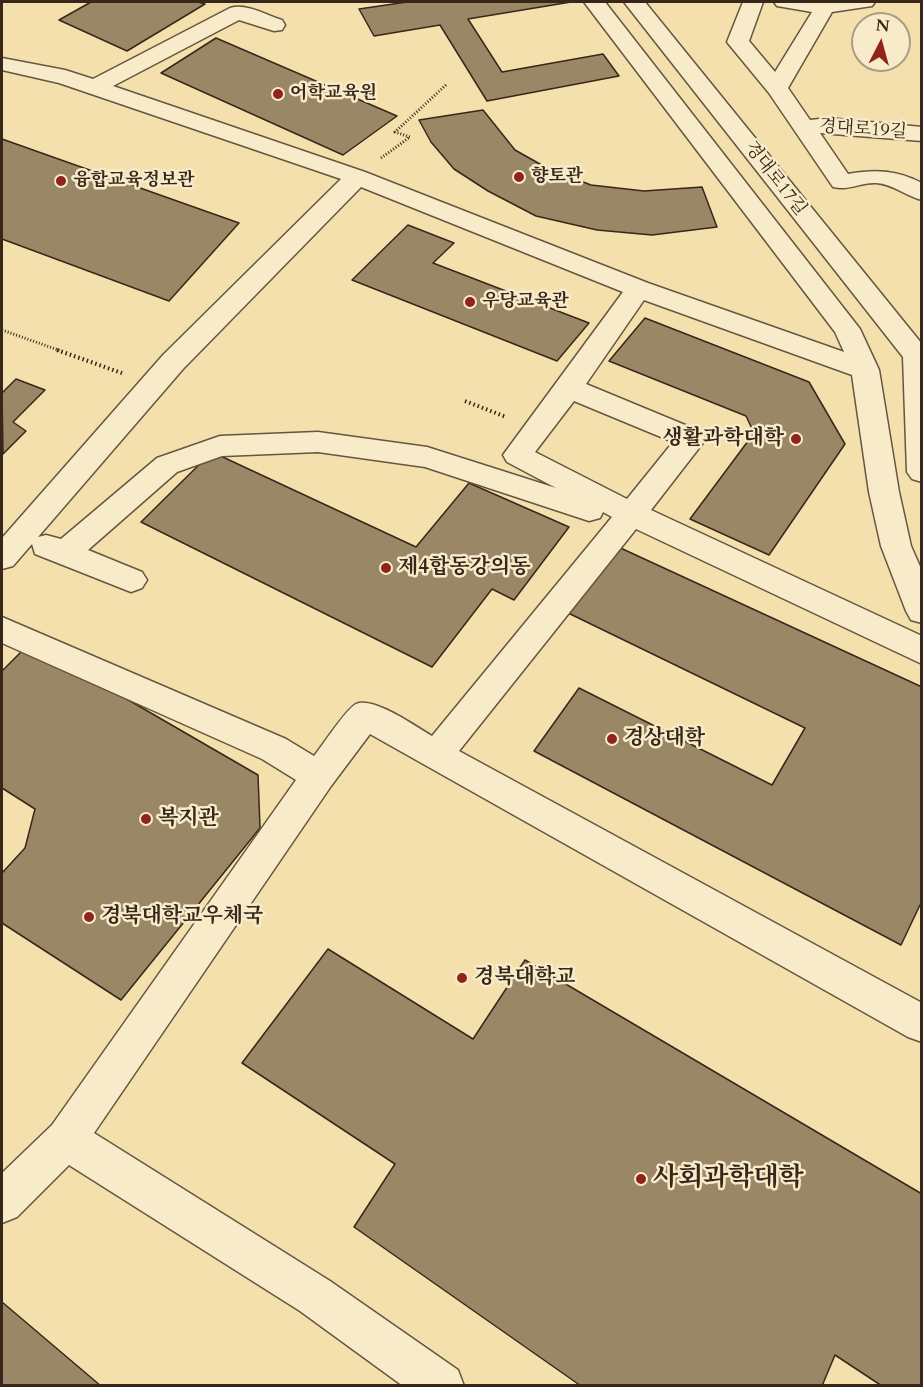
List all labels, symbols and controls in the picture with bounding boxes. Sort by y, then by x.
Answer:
north arrow [851,12,911,72]
text: N [875,14,891,38]
place label: 어학교육원 [290,83,377,105]
marker: 어학교육원 [271,87,285,101]
street label: 경대로19길 [818,116,908,144]
street label: 경대로17길 [739,138,811,220]
place label: 향토관 [531,166,583,188]
place label: 융합교육정보관 [73,170,195,192]
marker: 향토관 [512,170,526,184]
marker: 융합교육정보관 [54,174,68,188]
place label: 우당교육관 [482,291,569,313]
marker: 우당교육관 [463,295,477,309]
place label: 생활과학대학 [662,426,784,452]
marker: 생활과학대학 [789,432,803,446]
place label: 제4합동강의동 [398,555,530,581]
marker: 제4합동강의동 [379,561,393,575]
place label: 경상대학 [624,726,705,752]
marker: 경상대학 [605,732,619,746]
place label: 복지관 [158,806,219,832]
marker: 복지관 [139,812,153,826]
place label: 경북대학교우체국 [101,904,263,930]
marker: 경북대학교우체국 [82,910,96,924]
place label: 경북대학교 [474,965,575,991]
marker: 경북대학교 [455,971,469,985]
place label: 사회과학대학 [653,1163,804,1195]
marker: 사회과학대학 [634,1172,648,1186]

